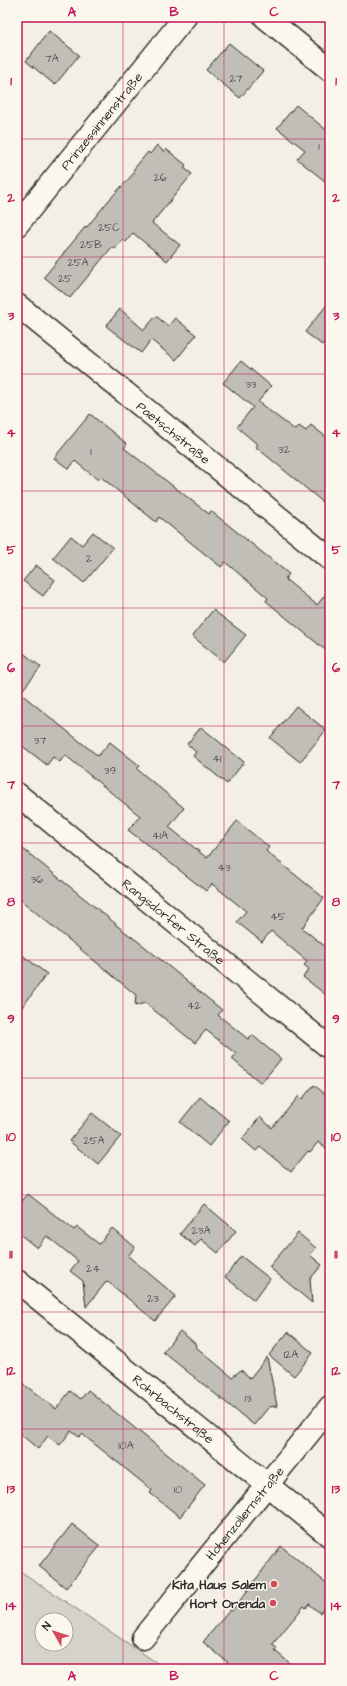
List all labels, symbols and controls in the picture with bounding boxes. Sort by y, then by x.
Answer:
text: A [68,3,77,21]
text: B [169,3,179,21]
text: C [269,3,279,21]
house number: 7A [45,51,59,66]
street label: Prinzessinnenstraße [57,69,147,174]
house number: 27 [229,71,243,86]
text: 1 [10,72,12,90]
text: 1 [335,72,337,90]
house number: 1 [318,139,320,154]
house number: 26 [153,170,167,185]
text: 2 [6,189,15,207]
text: 2 [331,189,340,207]
house number: 25C [98,220,120,235]
house number: 25B [80,237,102,252]
house number: 25A [67,255,89,270]
house number: 25 [58,271,72,286]
text: 3 [7,307,15,325]
text: 3 [332,307,340,325]
house number: 33 [245,377,257,392]
street label: Paetschstraße [132,398,214,469]
text: 4 [7,424,16,442]
text: 4 [332,424,341,442]
house number: 32 [278,442,291,457]
house number: 1 [90,444,92,459]
text: 5 [6,541,16,559]
text: 5 [331,541,341,559]
house number: 2 [86,551,93,566]
text: 6 [7,659,16,677]
text: 6 [332,659,341,677]
house number: 37 [34,733,46,748]
house number: 41 [213,751,222,766]
house number: 39 [104,763,116,778]
text: 7 [6,776,16,794]
text: 7 [331,776,341,794]
house number: 41A [152,828,168,843]
house number: 43 [217,860,231,875]
house number: 36 [31,872,43,887]
street label: Rangsdorfer Straße [118,875,228,969]
text: 8 [7,893,16,911]
text: 8 [332,893,341,911]
house number: 45 [270,909,286,924]
house number: 42 [187,998,202,1013]
text: 9 [7,1010,15,1028]
text: 9 [332,1010,340,1028]
text: 10 [6,1128,17,1146]
text: 10 [331,1128,342,1146]
house number: 25A [83,1133,105,1148]
house number: 23A [192,1223,210,1238]
text: 11 [9,1245,13,1263]
text: 11 [334,1245,338,1263]
house number: 24 [86,1261,100,1276]
house number: 23 [147,1291,159,1306]
house number: 12A [284,1347,298,1362]
text: 12 [6,1362,16,1380]
text: 12 [331,1362,341,1380]
street label: Rohrbachstraße [128,1371,218,1448]
house number: 13 [244,1391,252,1406]
house number: 10A [118,1438,134,1453]
street label: Hohenzollernstraße [202,1463,288,1564]
text: 13 [7,1480,16,1498]
text: 13 [332,1480,341,1498]
house number: 10 [174,1482,182,1497]
place label: Kita Haus Salem [172,1576,267,1594]
marker: Kita Haus Salem [269,1579,279,1589]
place label: Hort Orenda [189,1595,265,1613]
text: 14 [6,1597,16,1615]
text: 14 [331,1597,341,1615]
marker: Hort Orenda [268,1598,278,1608]
north arrow [34,1612,74,1652]
text: N [39,1619,55,1633]
text: A [68,1667,77,1685]
text: B [169,1667,179,1685]
text: C [269,1667,279,1685]

